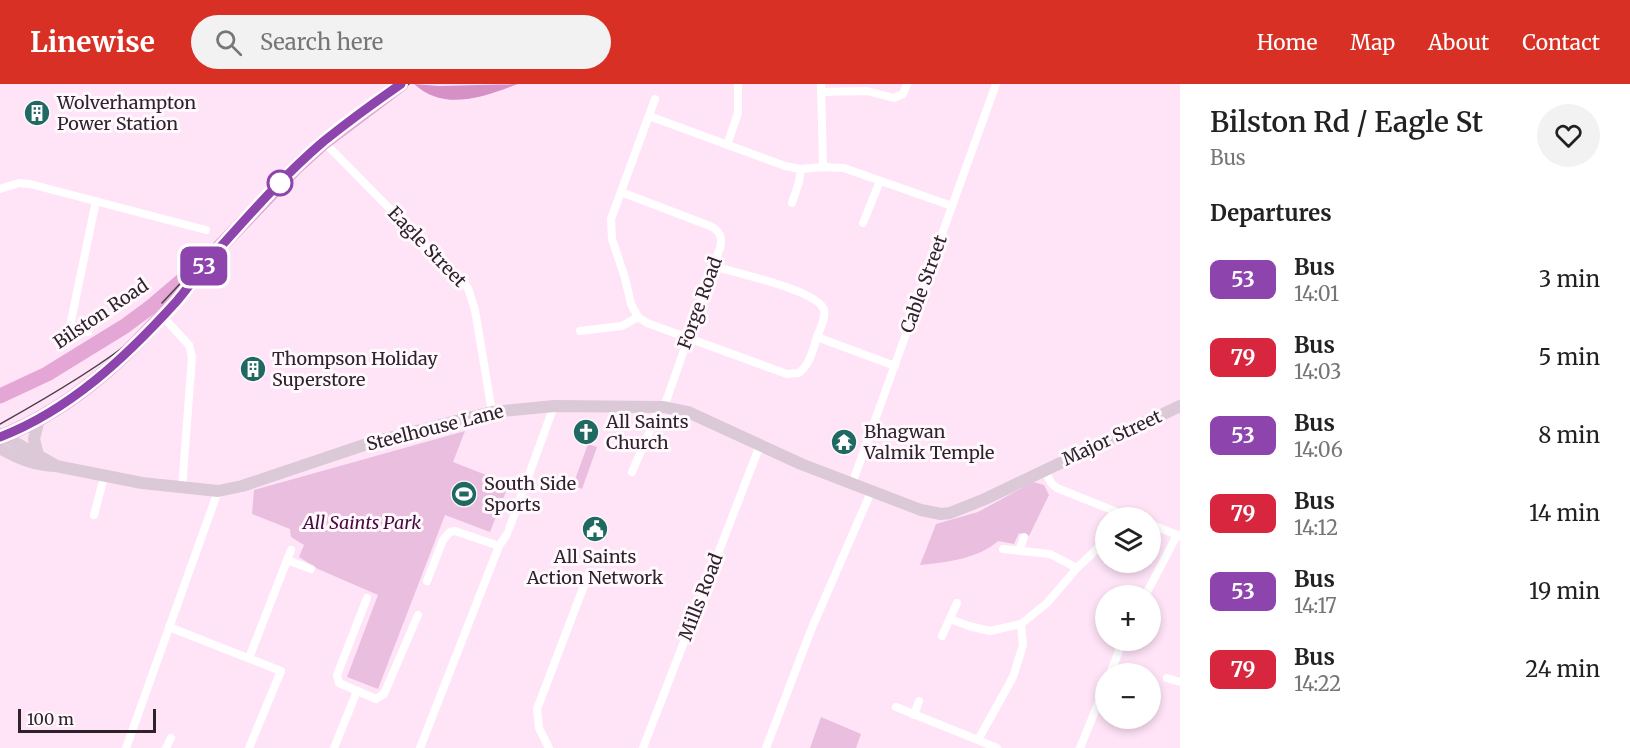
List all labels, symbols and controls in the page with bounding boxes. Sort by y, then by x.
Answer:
search box [191,15,611,69]
text: Linewise [30,24,155,60]
icon: search [212,26,245,59]
text: Search here [260,28,383,56]
text: Home [1257,29,1317,56]
text: Map [1350,29,1395,56]
text: About [1428,29,1489,56]
text: Contact [1522,29,1600,56]
place label: Wolverhampton Power Station [56,91,196,135]
building icon: Wolverhampton Power Station [22,98,52,128]
text: Bilston Rd / Eagle St [1210,104,1483,140]
button: heart [1537,104,1600,167]
text: Bus [1210,145,1246,170]
unlabelled marker [267,170,293,196]
text: Departures [1210,199,1332,227]
street label: Eagle Street [383,202,471,292]
street label: Cable Street [895,232,952,336]
line badge: 53 [177,246,231,285]
text: 53 [192,253,216,280]
street label: Forge Road [672,253,727,352]
text: Bus [1294,253,1335,281]
text: 3 min [1539,265,1600,293]
text: 53 [1231,266,1255,293]
street label: Bilston Road [49,273,153,354]
text: 14:01 [1294,281,1339,306]
text: Bus [1294,331,1335,359]
text: 5 min [1538,343,1600,371]
text: 79 [1230,344,1256,371]
place label: Thompson Holiday Superstore [272,347,438,391]
building icon: Thompson Holiday Superstore [238,354,268,384]
text: 14:03 [1294,359,1341,384]
street label: Steelhouse Lane [364,399,506,456]
street label: Major Street [1058,405,1165,471]
text: Bus [1294,409,1335,437]
place label: All Saints Church [605,410,689,454]
church icon: All Saints Church [571,417,601,447]
place label: Bhagwan Valmik Temple [863,420,994,464]
text: 8 min [1538,421,1600,449]
text: 53 [1231,422,1255,449]
temple icon: Bhagwan Valmik Temple [829,427,859,457]
text: 14:06 [1294,437,1343,462]
place label: South Side Sports [484,472,576,516]
sports icon: South Side Sports [449,479,479,509]
text: Bus [1294,487,1335,515]
text: 14 min [1529,499,1600,527]
text: 79 [1230,500,1256,527]
map controls [1095,507,1161,729]
button: layers [1095,507,1161,573]
park label: All Saints Park [301,511,421,534]
public building icon: All Saints Action Network [580,514,610,544]
text: 14:12 [1294,515,1338,540]
place label: All Saints Action Network [526,545,664,589]
street label: Mills Road [673,550,728,644]
text: Bus [1294,565,1335,593]
text: 19 min [1529,577,1600,605]
text: 53 [1231,578,1255,605]
button: + [1095,585,1161,651]
text: 14:17 [1294,593,1337,618]
text: Bus [1294,643,1335,671]
text: 24 min [1525,655,1600,683]
text: 79 [1230,656,1256,683]
button: − [1095,663,1161,729]
text: 14:22 [1294,671,1341,696]
scale bar [18,706,156,734]
text: 100 m [27,709,74,729]

